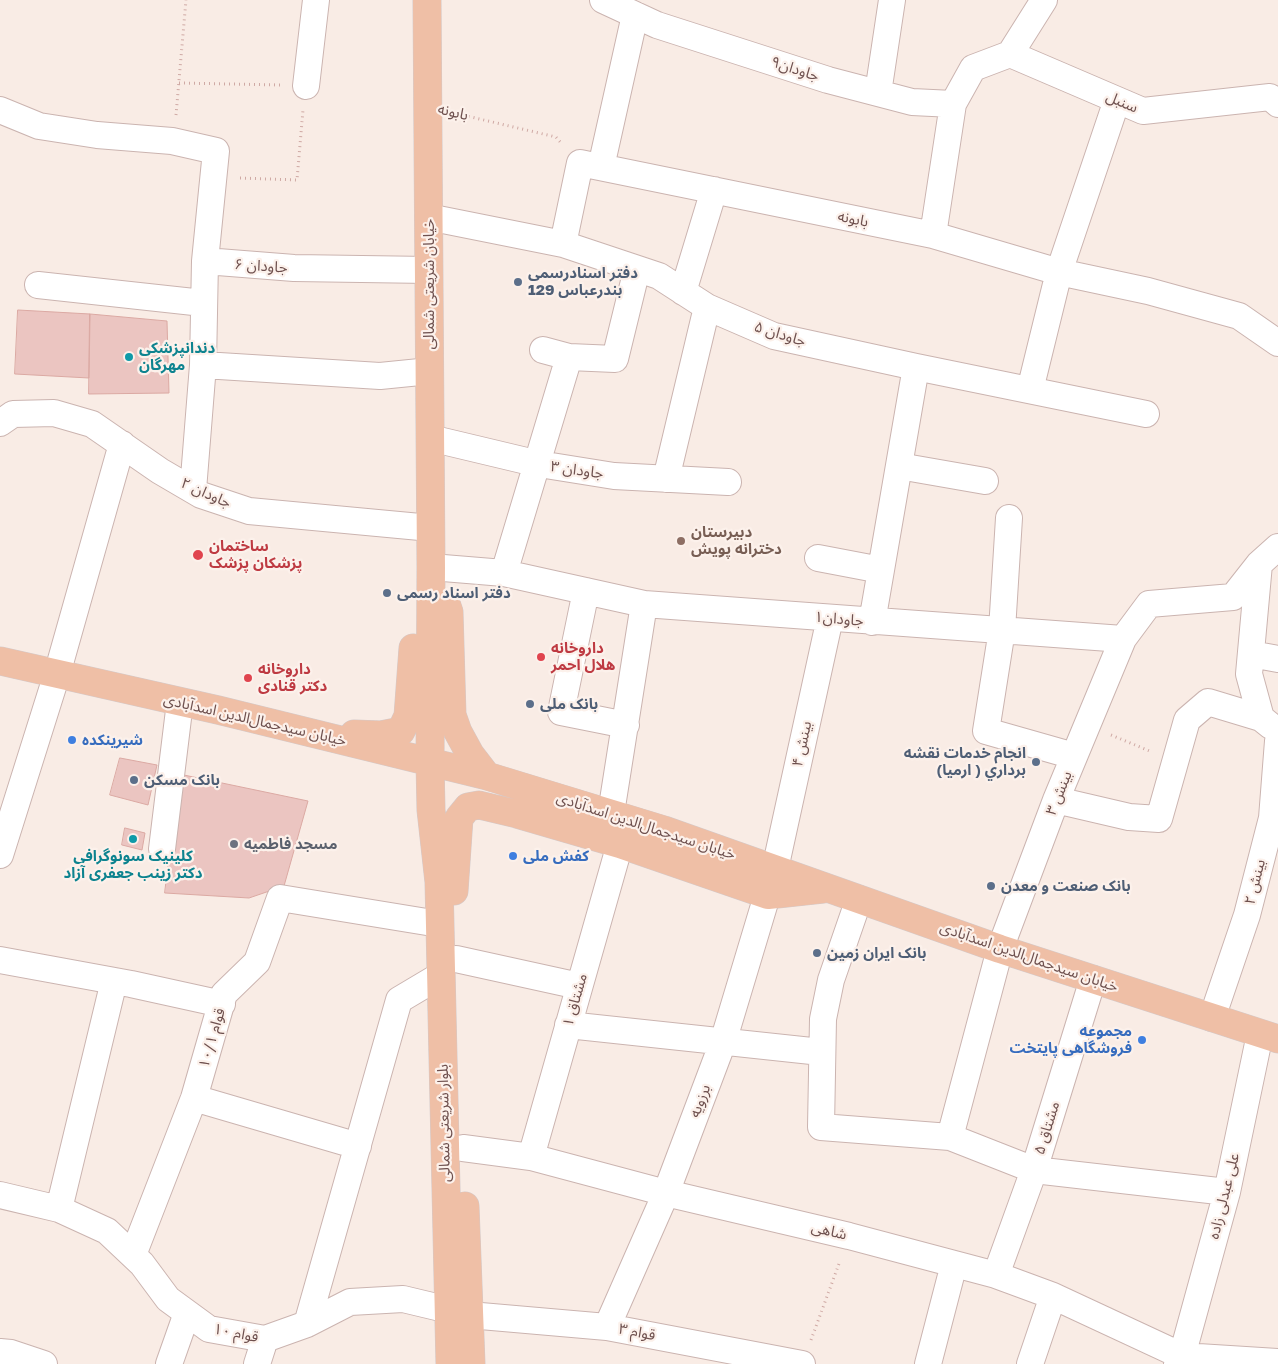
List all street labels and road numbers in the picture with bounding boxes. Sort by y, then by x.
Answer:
street label: جاودان۹ [769,53,821,85]
street label: سنبل [1103,87,1141,117]
street label: بابونه [436,100,470,124]
street label: بابونه [836,207,870,231]
street label: خیابان شریعتی شمالی [420,219,438,349]
street label: جاودان ۶ [234,255,288,277]
street label: جاودان ۵ [752,318,808,350]
street label: جاودان ۳ [549,457,605,483]
street label: جاودان ۲ [178,474,234,512]
street label: جاودان۱ [814,608,864,630]
street label: خیابان سیدجمال‌الدین اسدآبادی [162,690,348,750]
street label: بینش ۴ [788,720,816,768]
street label: بینش ۳ [1042,768,1076,818]
street label: خیابان سیدجمال‌الدین اسدآبادی [554,789,738,863]
street label: بینش ۲ [1241,857,1269,907]
street label: خیابان سیدجمال‌الدین اسدآبادی [938,918,1120,996]
street label: مشتاق ۱ [559,971,591,1029]
street label: قوام ۱۰/۱ [195,1006,229,1070]
street label: بلوار شریعتی شمالی [434,1064,454,1182]
street label: برزویه [686,1082,714,1120]
street label: مشتاق ۵ [1030,1099,1064,1157]
street label: علی عبدلی زاده [1205,1151,1243,1241]
street label: شاهی [810,1218,848,1244]
street label: قوام ۱۰ [212,1320,260,1346]
street label: قوام ۳ [617,1320,657,1344]

